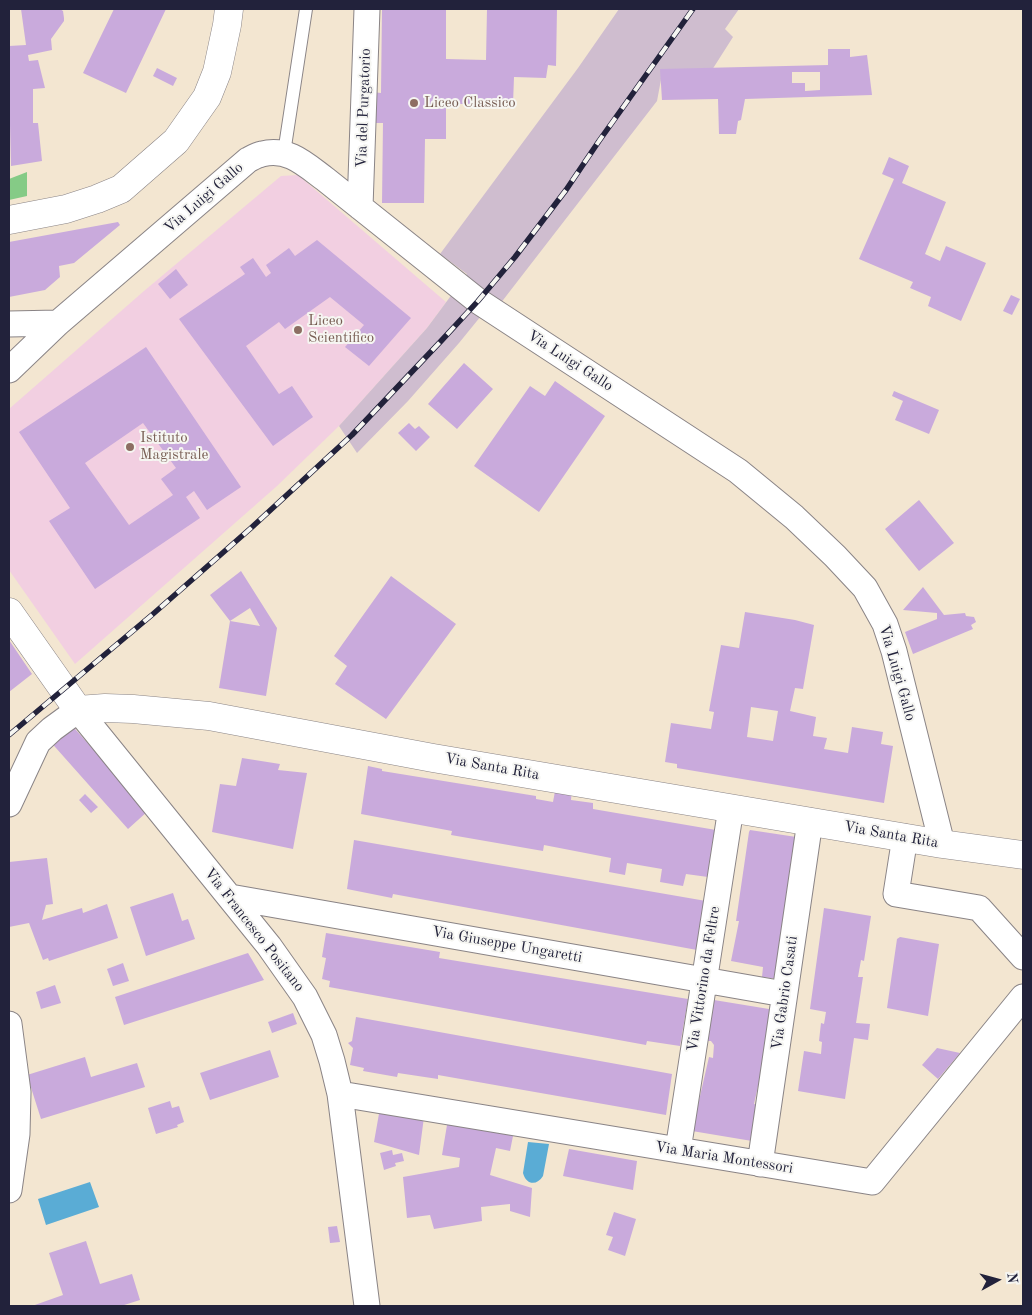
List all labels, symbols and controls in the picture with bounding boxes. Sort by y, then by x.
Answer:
street label: Via del Purgatorio [353,48,375,168]
place label: Liceo Classico [424,94,516,112]
marker: Liceo Classico [408,97,420,109]
street label: Via Luigi Gallo [161,159,247,237]
place label: Liceo Scientifico [308,312,374,347]
marker: Liceo Scientifico [292,324,304,336]
street label: Via Luigi Gallo [524,327,616,395]
place label: Istituto Magistrale [140,429,208,464]
marker: Istituto Magistrale [124,441,136,453]
street label: Via Luigi Gallo [875,623,919,723]
street label: Via Santa Rita [443,750,541,784]
street label: Via Santa Rita [842,818,940,852]
street label: Via Francesco Positano [200,865,308,995]
street label: Via Vittorino da Feltre [684,905,724,1053]
street label: Via Giuseppe Ungaretti [430,923,584,967]
street label: Via Gabrio Casati [768,935,802,1051]
street label: Via Maria Montessori [654,1138,794,1178]
north arrow [972,1255,1022,1305]
text: N [1004,1272,1019,1284]

